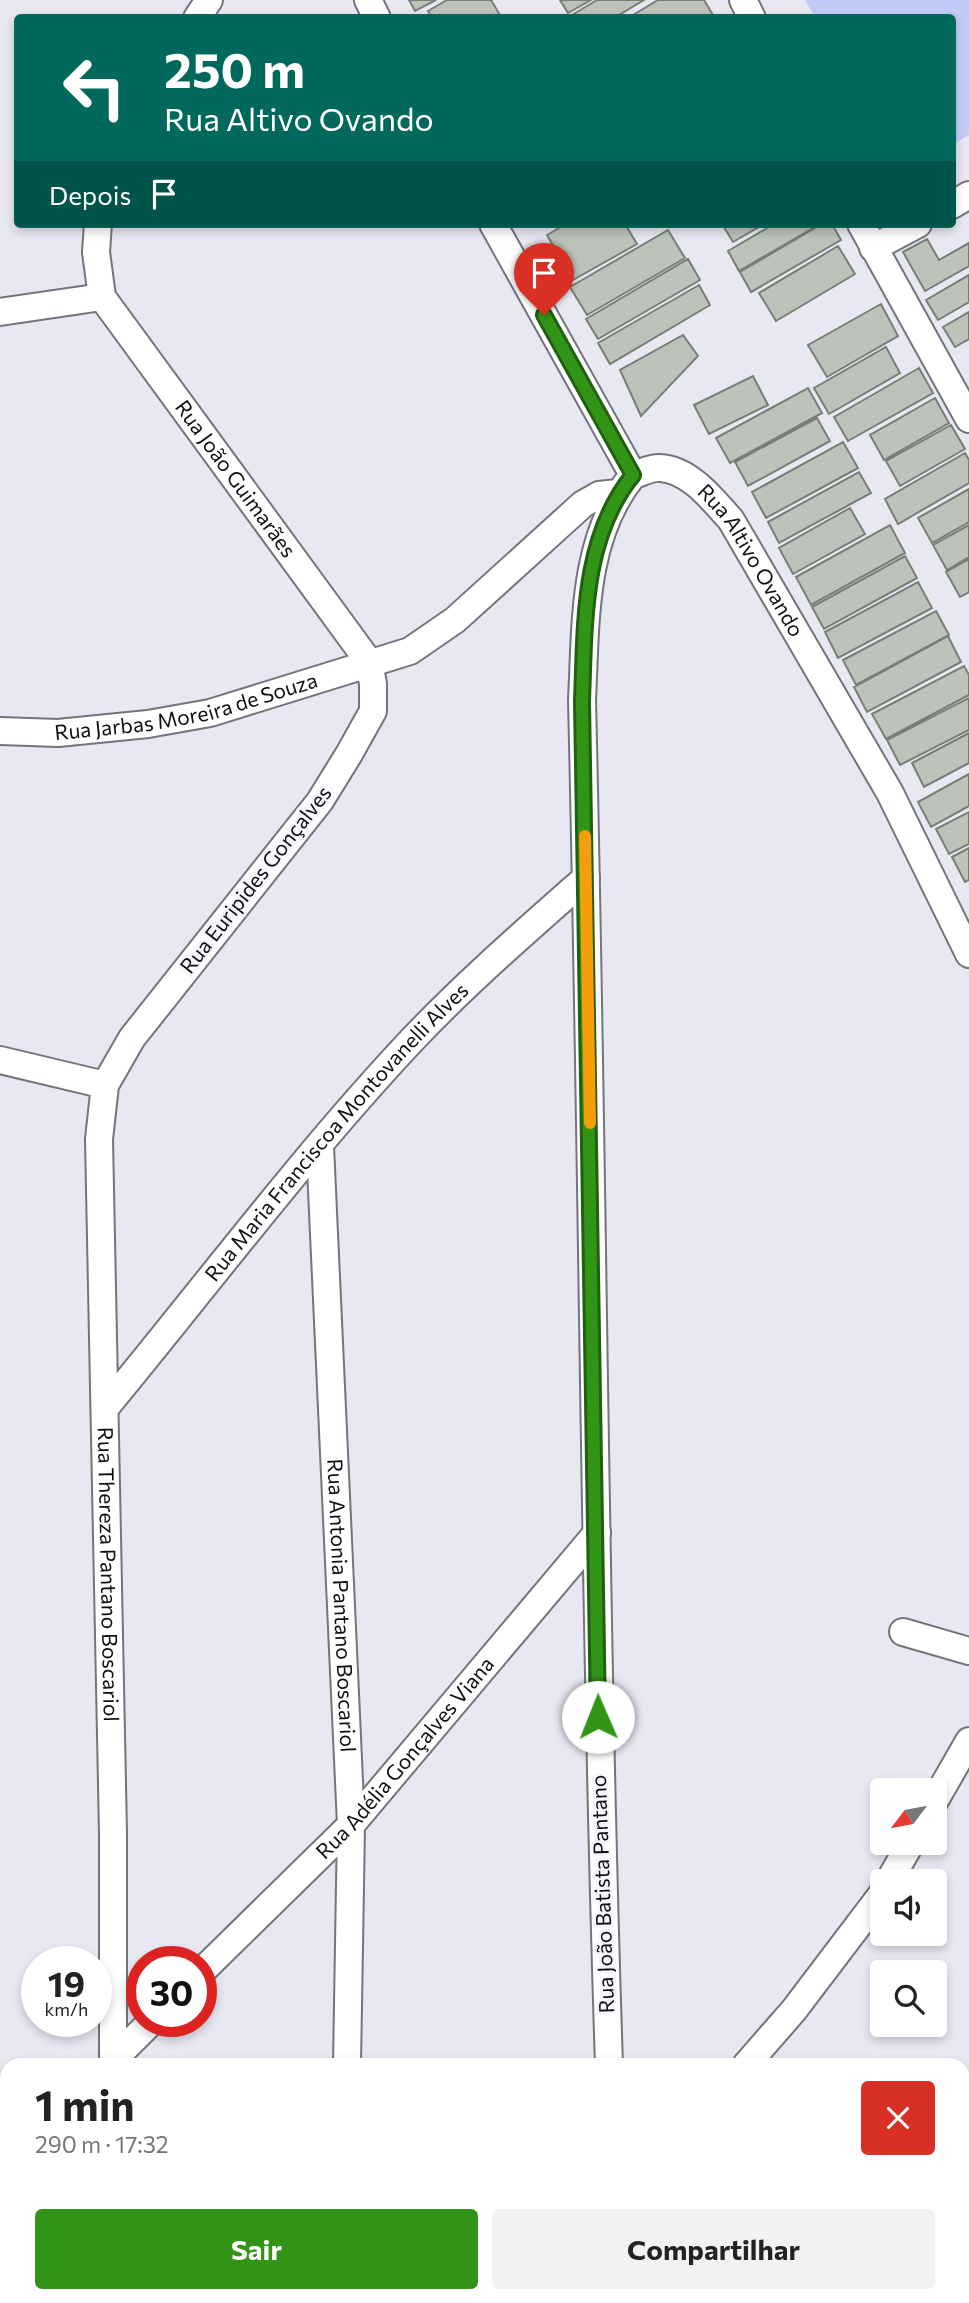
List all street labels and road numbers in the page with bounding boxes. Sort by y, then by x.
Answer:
street label: Rua João Guimarães [171,395,302,562]
street label: Rua Altivo Ovando [693,478,810,641]
street label: Rua Jarbas Moreira de Souza [53,666,320,744]
street label: Rua Euripides Gonçalves [174,780,336,978]
street label: Rua Maria Franciscoa Montovanelli Alves [199,977,473,1286]
street label: Rua Thereza Pantano Boscariol [94,1427,125,1722]
street label: Rua Antonia Pantano Boscariol [323,1458,362,1753]
street label: Rua Adélia Gonçalves Viana [310,1651,498,1863]
street label: Rua João Batista Pantano [585,1774,618,2014]

